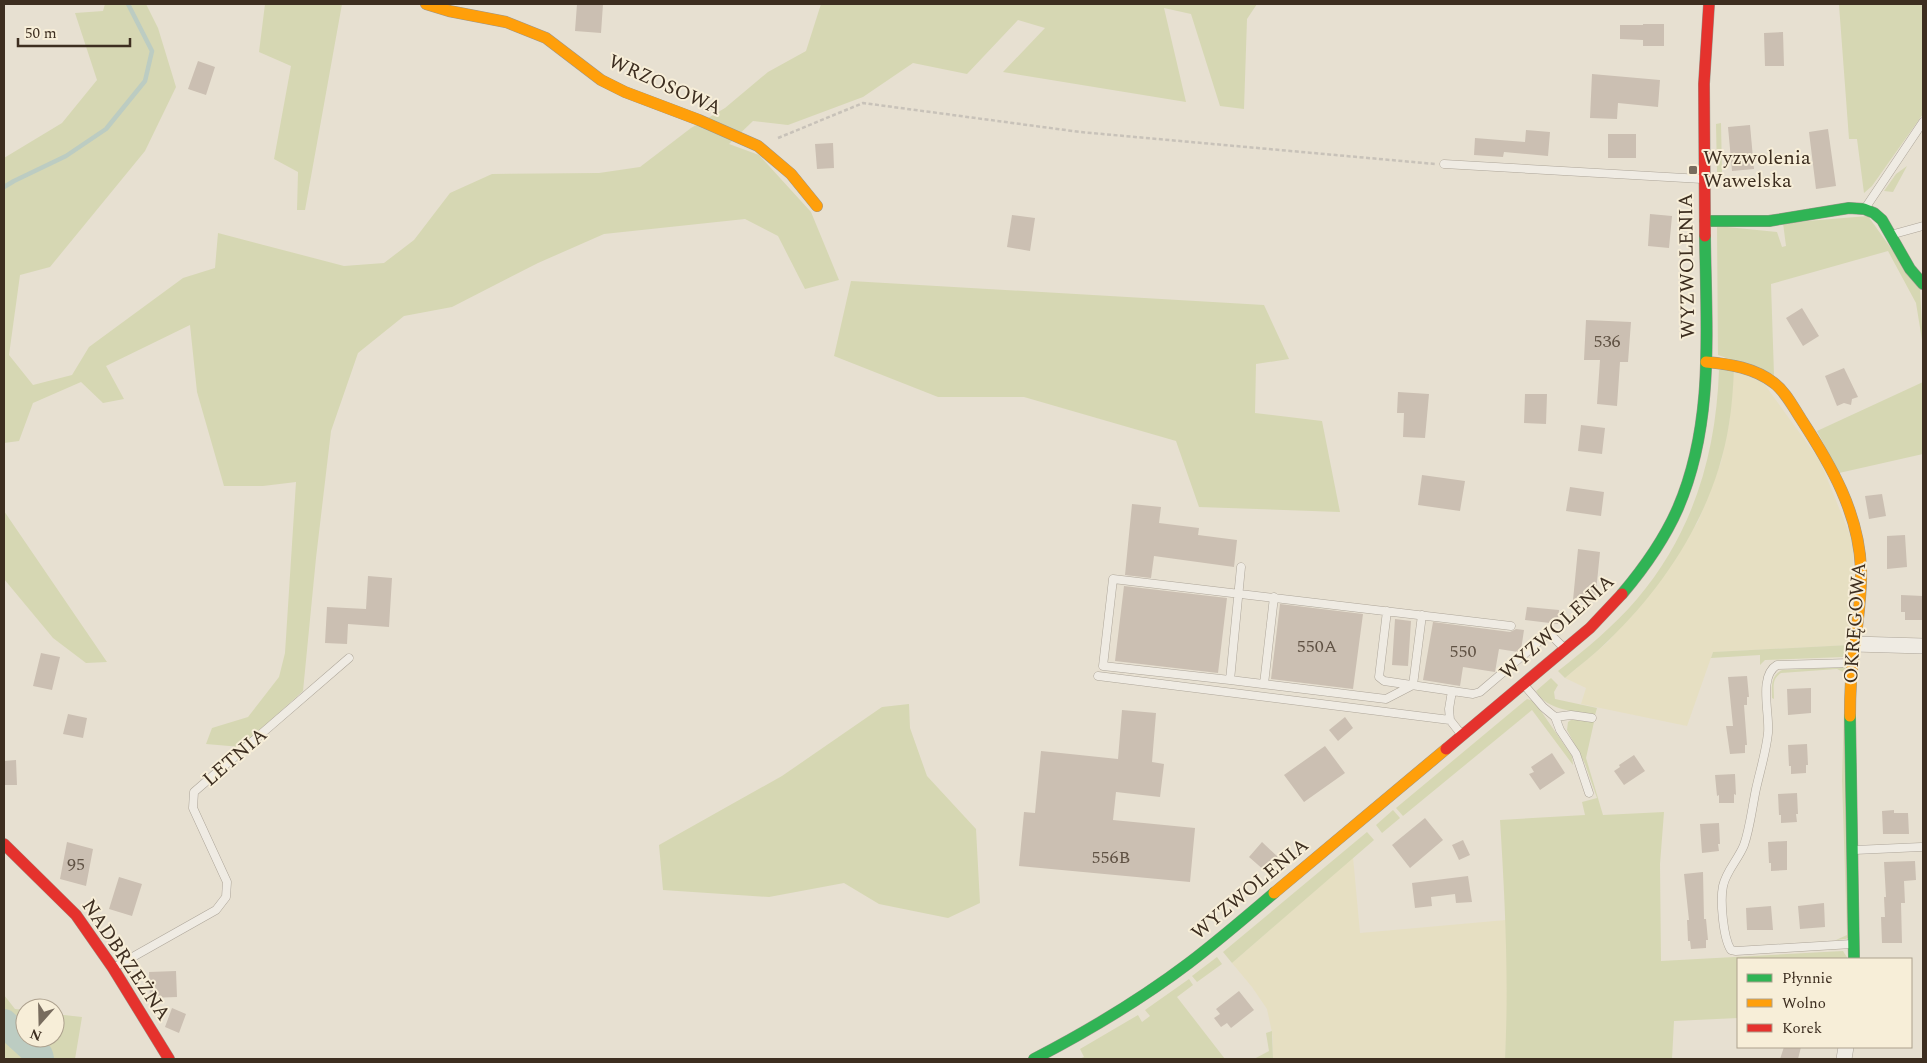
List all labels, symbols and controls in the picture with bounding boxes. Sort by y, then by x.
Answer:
scale bar [18,15,130,47]
text: 50 m [25,22,57,45]
street label: WRZOSOWA [603,47,727,123]
place label: Wyzwolenia Wawelska [1703,143,1811,196]
marker: Wyzwolenia Wawelska [1687,164,1699,176]
street label: WYZWOLENIA [1671,193,1703,339]
house number: 536 [1594,328,1621,355]
street label: OKRĘGOWA [1836,561,1874,685]
street label: WYZWOLENIA [1493,567,1621,687]
house number: 550A [1297,633,1337,660]
house number: 550 [1450,638,1477,665]
street label: LETNIA [196,720,274,794]
street label: WYZWOLENIA [1185,831,1315,947]
house number: 556B [1092,844,1130,871]
house number: 95 [67,851,85,878]
street label: NADBRZEŻNA [74,893,178,1027]
legend [1737,958,1912,1048]
text: Płynnie [1782,967,1833,990]
text: Wolno [1782,992,1826,1015]
north arrow [15,998,65,1048]
text: Korek [1782,1017,1822,1040]
text: N [27,1023,45,1047]

